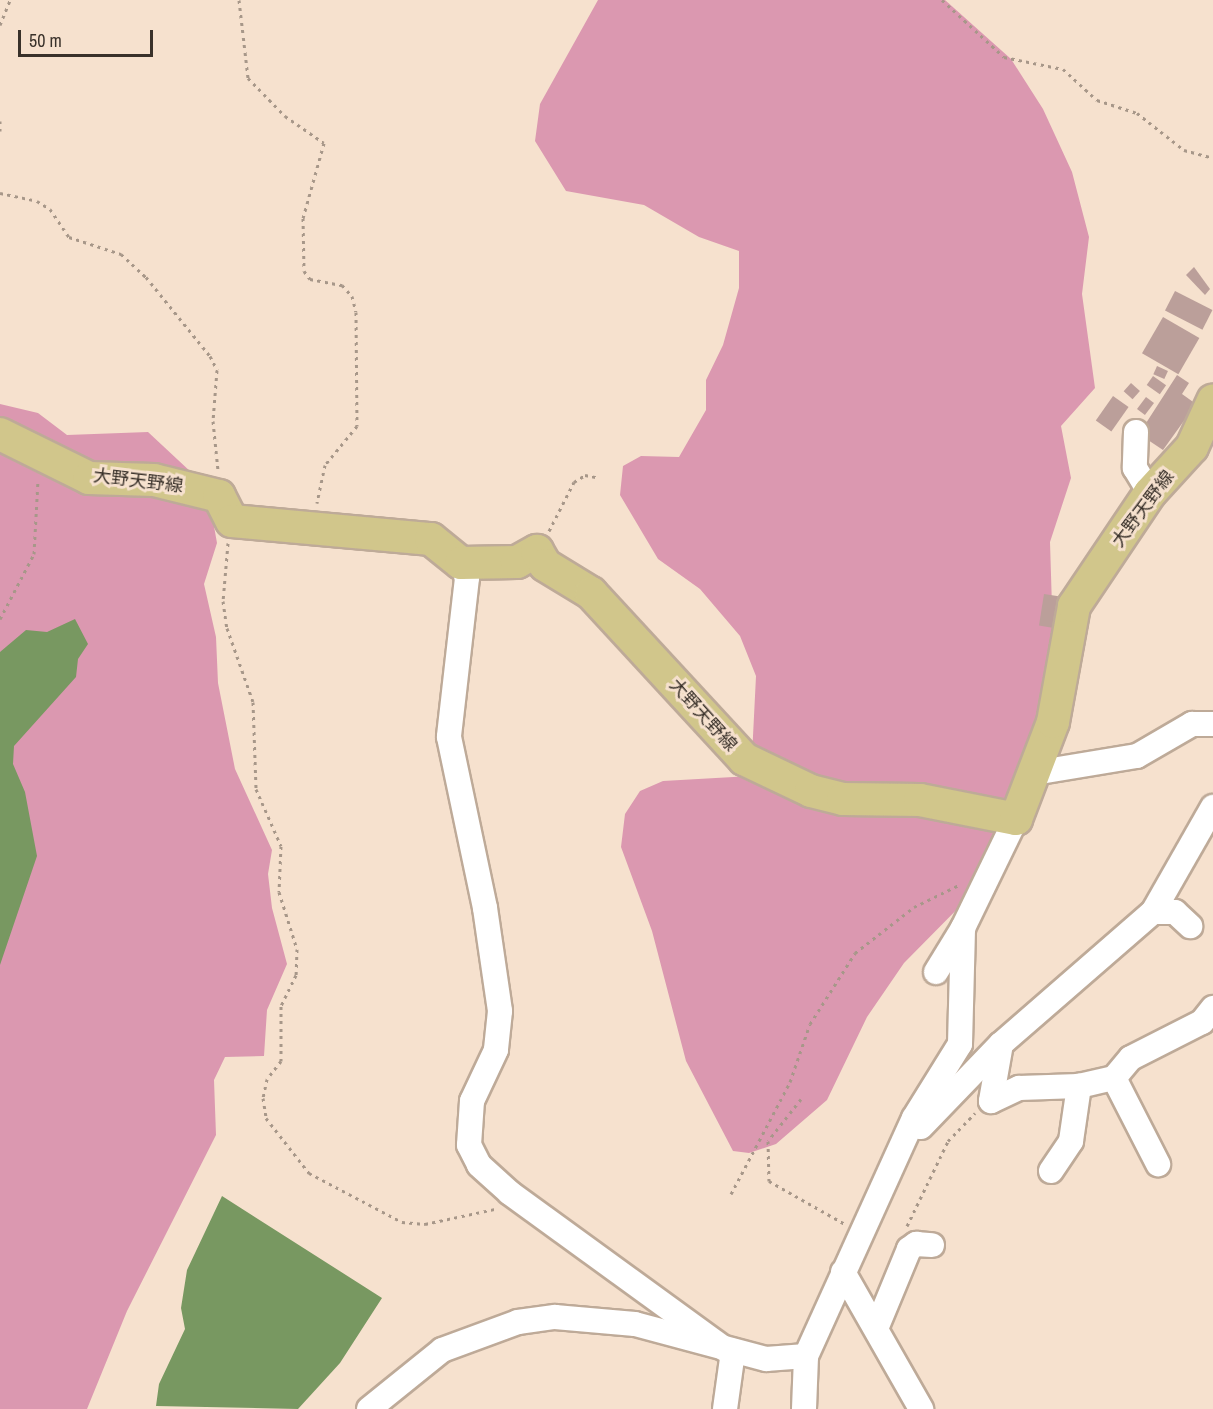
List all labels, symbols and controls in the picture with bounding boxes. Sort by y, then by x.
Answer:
scale bar [21,18,156,56]
text: 50 m [29,28,62,53]
street label: 大野天野線 [92,465,184,497]
street label: 大野天野線 [1107,467,1179,551]
street label: 大野天野線 [665,674,741,756]

